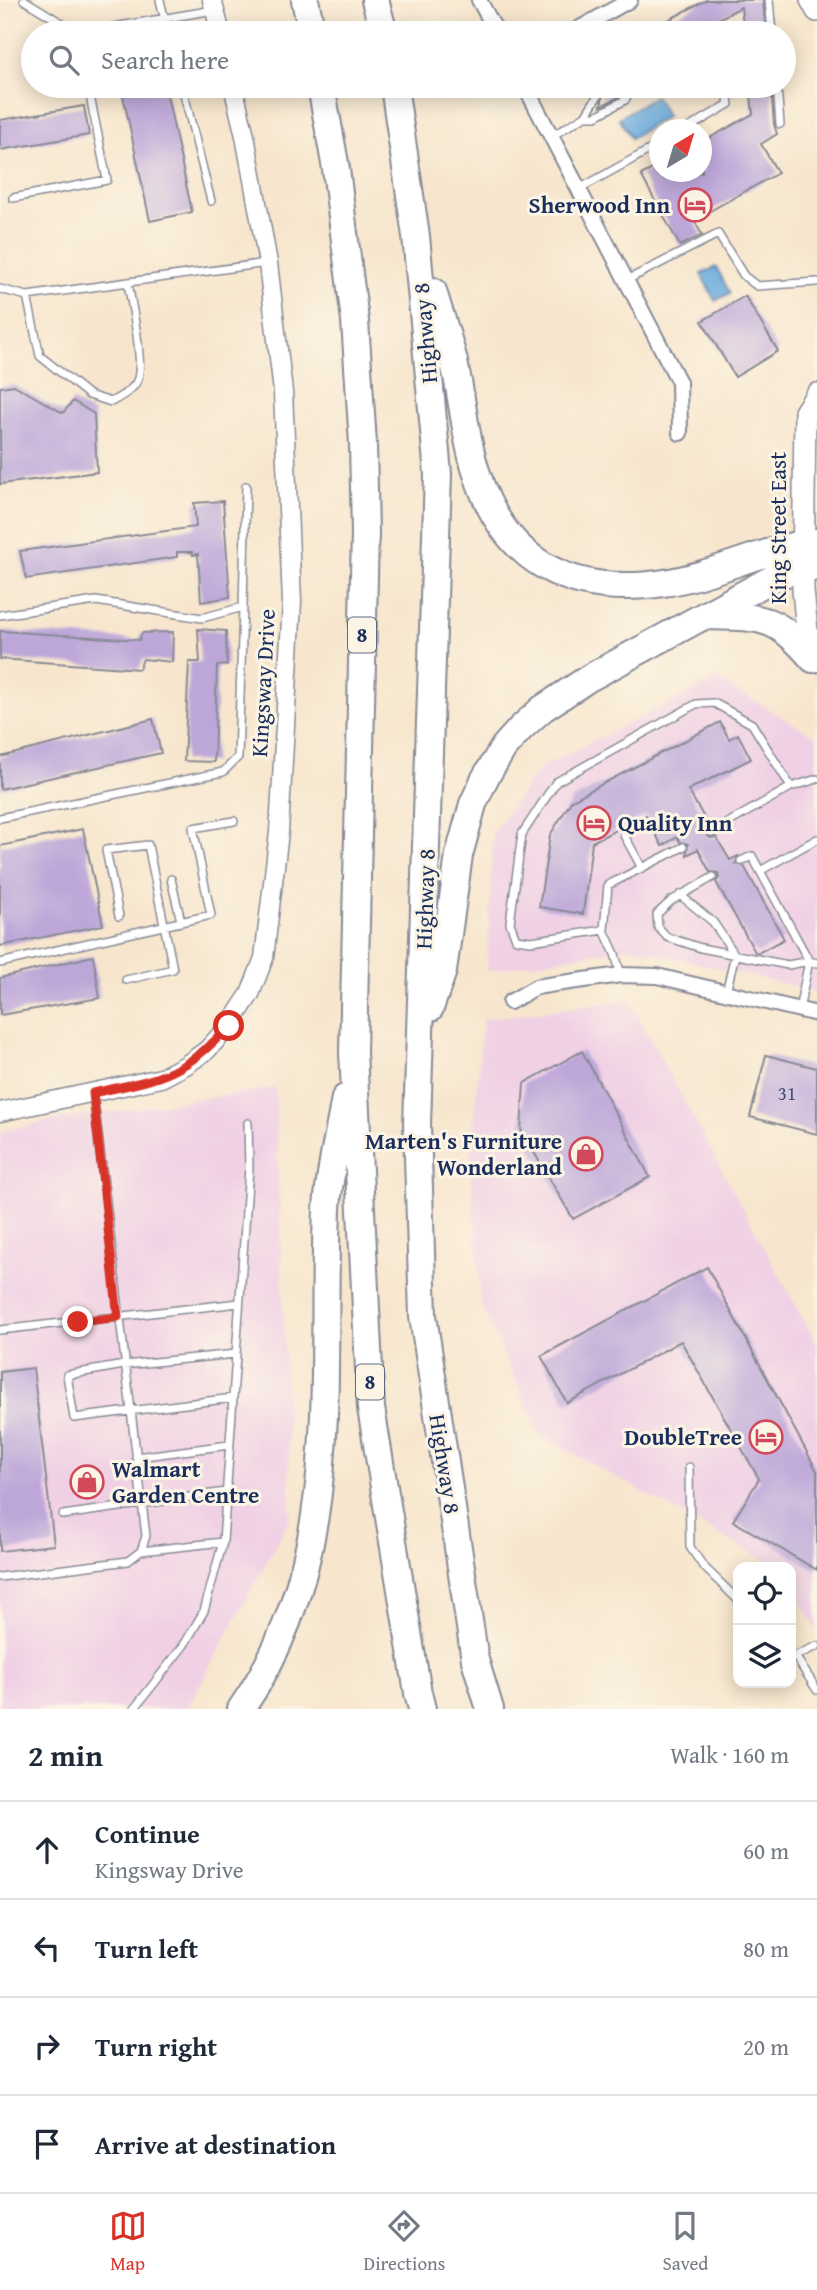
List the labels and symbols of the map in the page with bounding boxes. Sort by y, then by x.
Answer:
north arrow [649,119,712,182]
hotel icon: Sherwood Inn [676,186,714,224]
place label: Sherwood Inn [529,188,670,221]
street label: Highway 8 [404,282,445,385]
street label: King Street East [761,452,794,604]
street label: Kingsway Drive [242,608,283,758]
road number: 8 [348,618,376,652]
hotel icon: Quality Inn [575,804,613,842]
place label: Quality Inn [618,806,733,839]
street label: Highway 8 [406,848,443,950]
route start [213,1010,244,1041]
house number: 31 [778,1079,796,1107]
place label: Marten's Furniture Wonderland [365,1124,563,1183]
shop icon: Marten's Furniture Wonderland [567,1135,605,1173]
route end [62,1306,93,1337]
road number: 8 [356,1364,384,1400]
street label: Highway 8 [421,1412,470,1516]
hotel icon: DoubleTree [747,1418,785,1456]
place label: DoubleTree [624,1420,742,1453]
place label: Walmart Garden Centre [112,1452,259,1511]
shop icon: Walmart Garden Centre [68,1463,106,1501]

